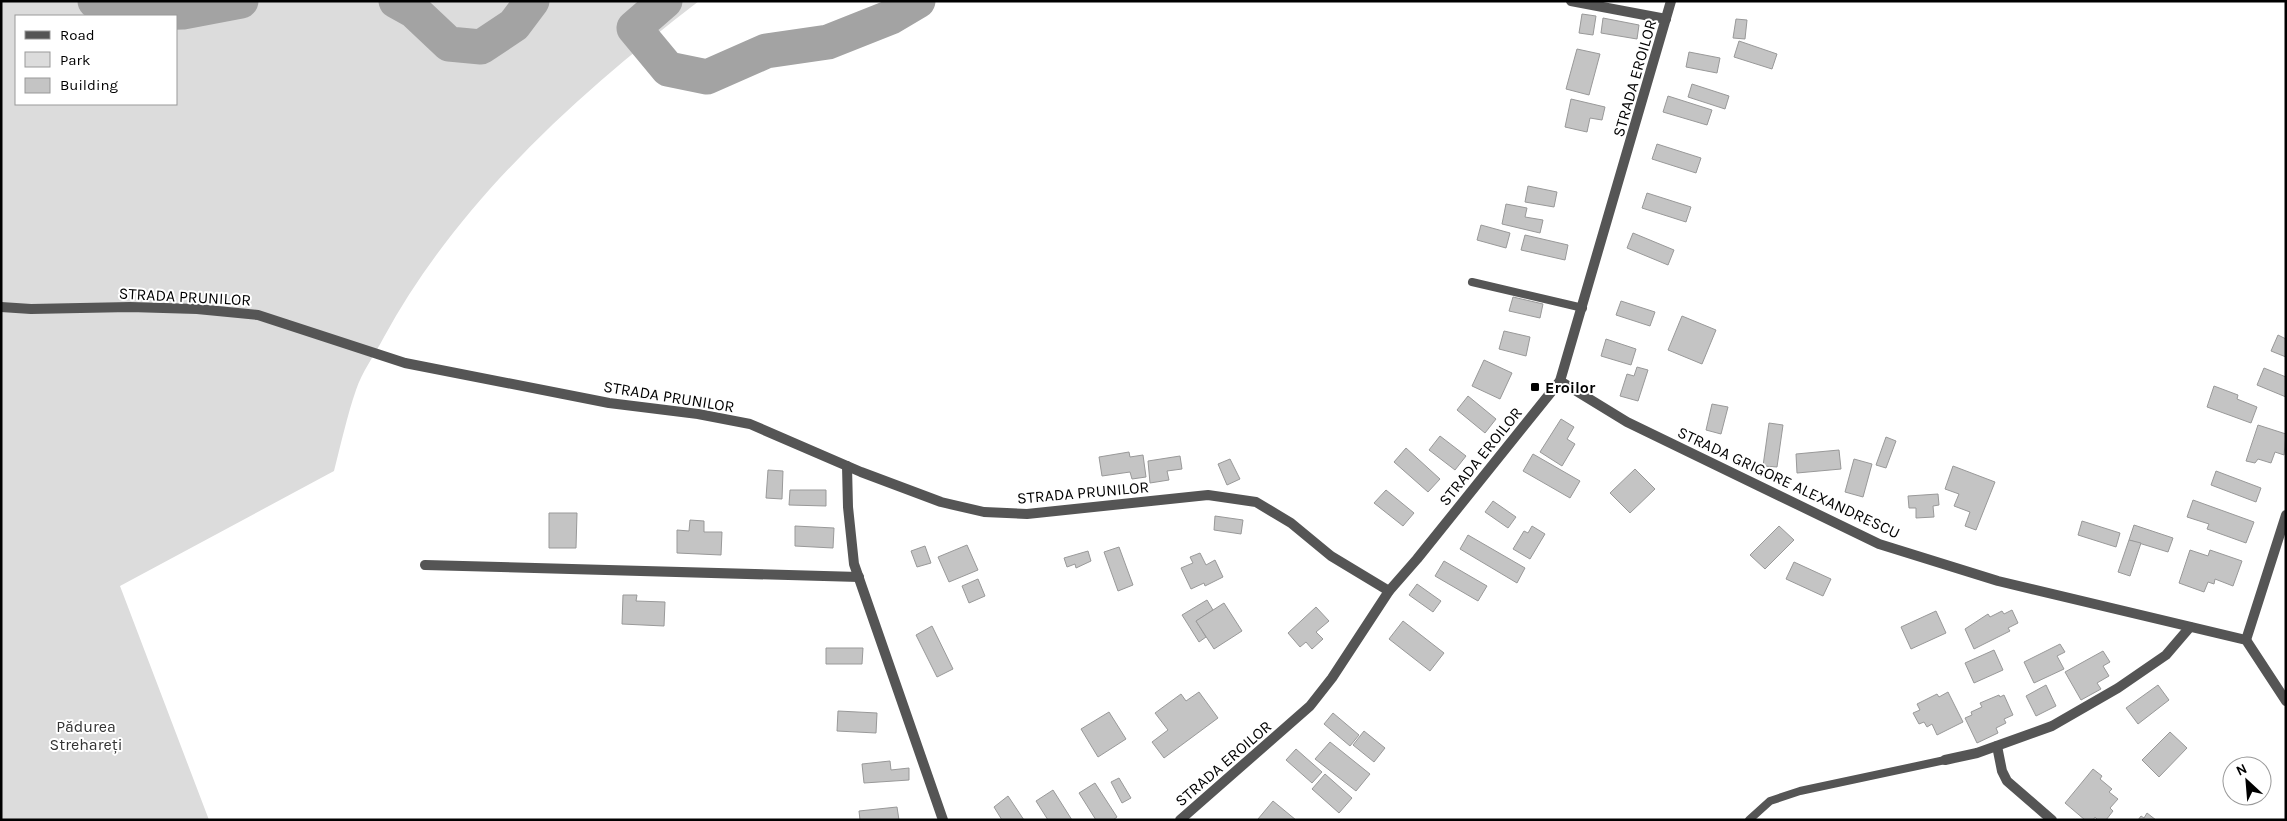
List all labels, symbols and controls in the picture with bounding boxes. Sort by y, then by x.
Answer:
legend [15,15,178,105]
street label: STRADA EROILOR [1609,17,1660,139]
text: Road [60,26,95,44]
text: Park [60,51,90,69]
text: Building [60,76,118,94]
street label: STRADA PRUNILOR [118,284,252,309]
street label: STRADA PRUNILOR [602,377,736,416]
place label: Eroilor [1545,378,1596,397]
marker: Eroilor [1529,381,1541,393]
street label: STRADA EROILOR [1435,403,1526,509]
street label: STRADA GRIGORE ALEXANDRESCU [1674,422,1903,542]
street label: STRADA PRUNILOR [1016,477,1150,508]
street label: STRADA EROILOR [1171,716,1275,810]
park label: Pădurea Strehareți [50,717,122,754]
north arrow [2222,756,2272,806]
text: N [2233,760,2250,780]

